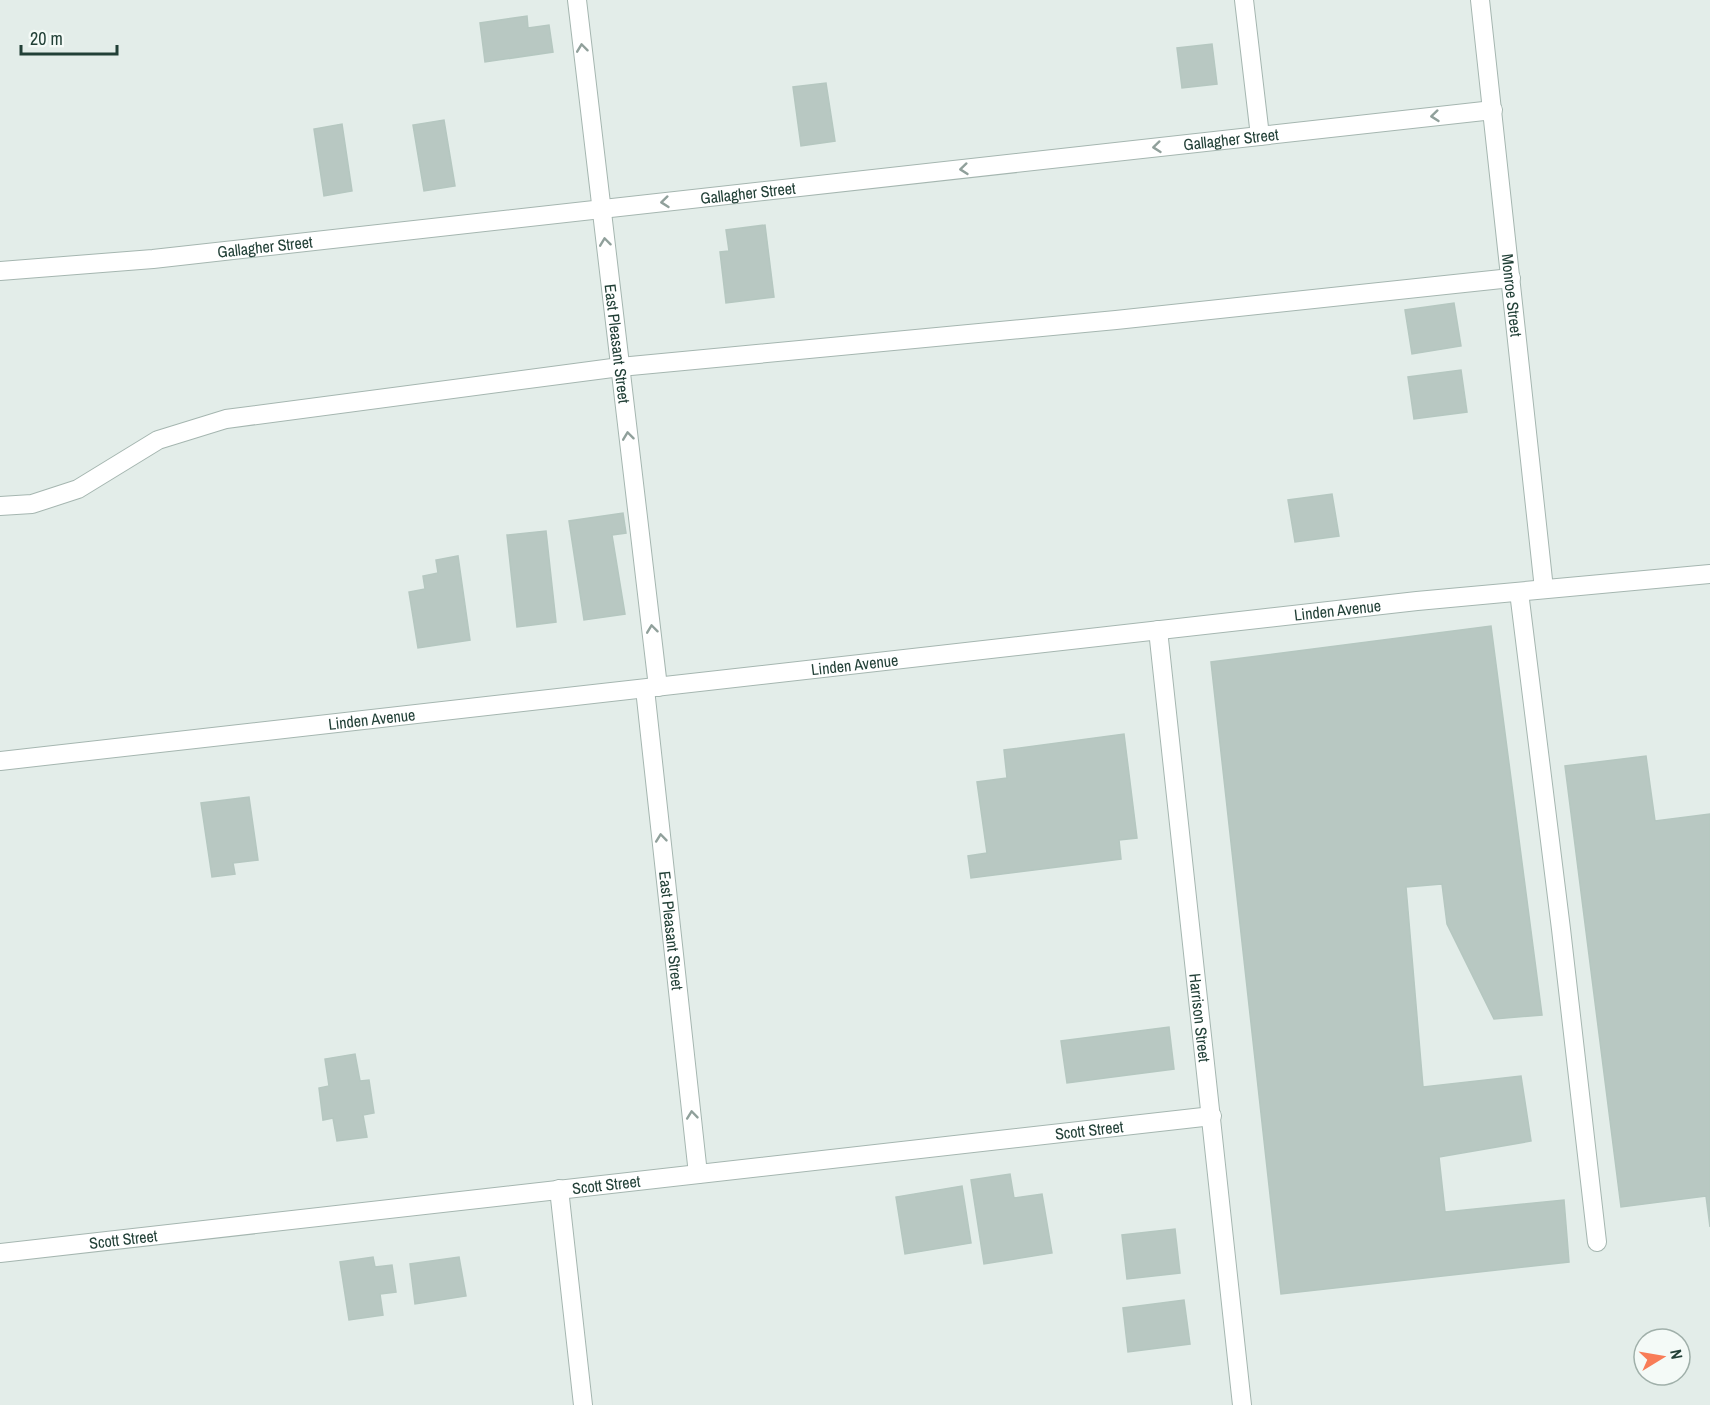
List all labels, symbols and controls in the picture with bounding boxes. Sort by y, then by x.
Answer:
scale bar [21,18,117,56]
text: 20 m [30,26,63,51]
one-way arrow [577,44,589,53]
one-way arrow [1430,110,1439,122]
street label: Gallagher Street [1182,123,1280,155]
one-way arrow [1153,141,1162,153]
one-way arrow [959,162,968,175]
street label: Gallagher Street [699,177,797,209]
one-way arrow [661,195,670,208]
street label: Gallagher Street [216,230,314,263]
one-way arrow [600,237,612,247]
street label: Monroe Street [1497,253,1528,338]
street label: East Pleasant Street [600,283,635,405]
one-way arrow [623,431,635,440]
street label: Linden Avenue [1293,594,1382,626]
one-way arrow [646,625,658,634]
street label: Linden Avenue [810,649,899,680]
street label: Linden Avenue [327,703,416,735]
one-way arrow [656,834,668,843]
street label: East Pleasant Street [654,870,689,992]
street label: Harrison Street [1184,972,1216,1064]
one-way arrow [686,1111,699,1120]
street label: Scott Street [1054,1115,1125,1145]
street label: Scott Street [571,1170,642,1199]
street label: Scott Street [88,1224,159,1254]
north arrow [1632,1327,1692,1387]
text: N [1665,1347,1688,1361]

